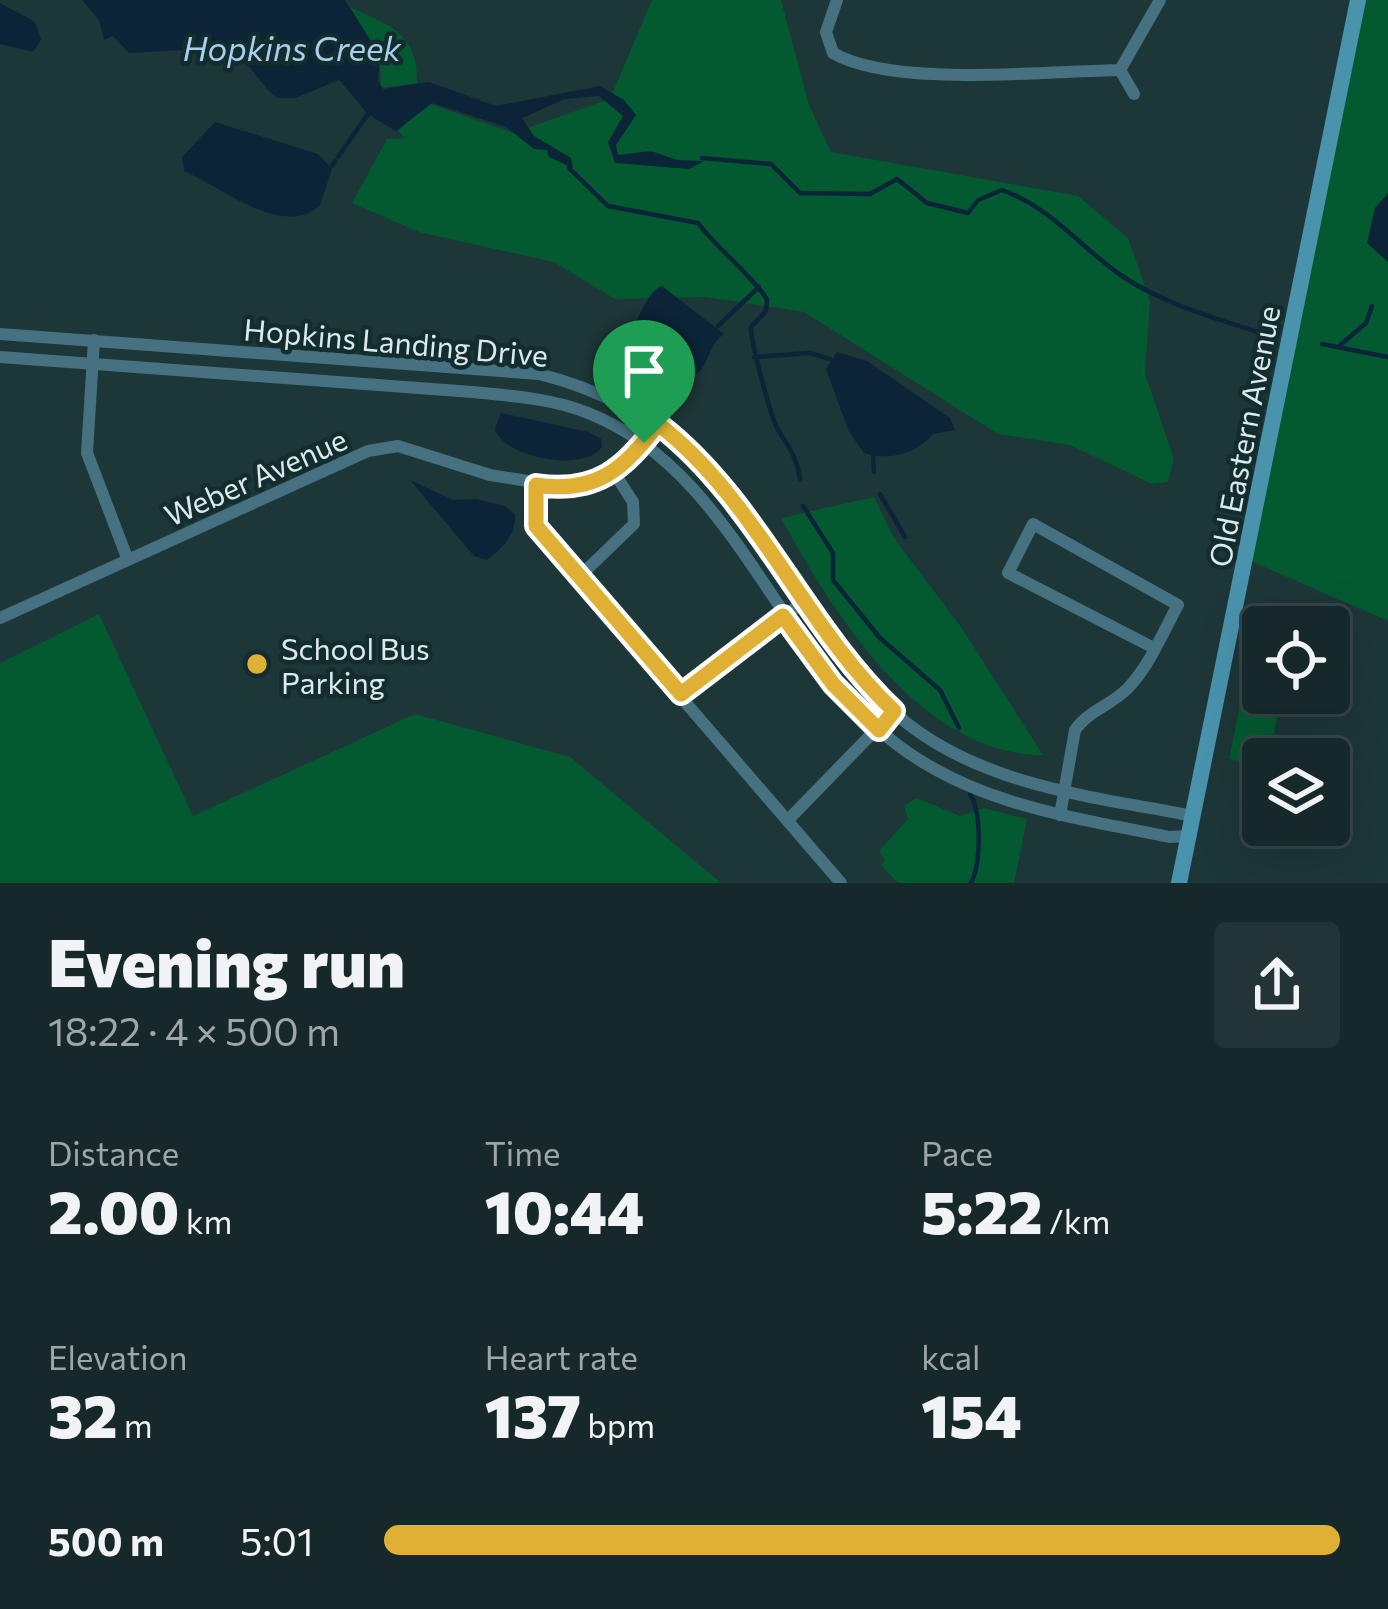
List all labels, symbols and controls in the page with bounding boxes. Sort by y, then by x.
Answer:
water label: Hopkins Creek [183,27,402,68]
street label: Old Eastern Avenue [1200,302,1286,570]
street label: Hopkins Landing Drive [242,309,550,373]
pin [593,320,695,443]
icon: arrive [611,338,677,404]
street label: Weber Avenue [158,419,352,533]
map controls [1242,606,1350,846]
button: locate [1242,606,1350,714]
place label: School Bus Parking [281,629,430,700]
marker: School Bus Parking [244,651,270,677]
button: layers [1242,738,1350,846]
text: Evening run [48,920,405,1001]
button: share [1214,922,1340,1048]
text: 18:22 · 4 × 500 m [48,1006,340,1054]
text: Distance [48,1132,179,1173]
text: Time [485,1132,561,1173]
text: Pace [921,1132,993,1173]
text: 2.00 [48,1173,179,1246]
text: 10:44 [485,1173,644,1246]
text: 5:22 [921,1173,1043,1246]
text: km [179,1200,232,1241]
text: /km [1043,1200,1110,1241]
text: Elevation [48,1336,187,1377]
text: Heart rate [485,1336,638,1377]
text: kcal [921,1336,980,1377]
text: 32 [48,1377,118,1450]
text: 137 [485,1377,581,1450]
text: 154 [921,1377,1022,1450]
text: m [118,1404,153,1445]
text: bpm [581,1404,655,1445]
text: 500 m [48,1516,164,1564]
text: 5:01 [240,1516,314,1564]

